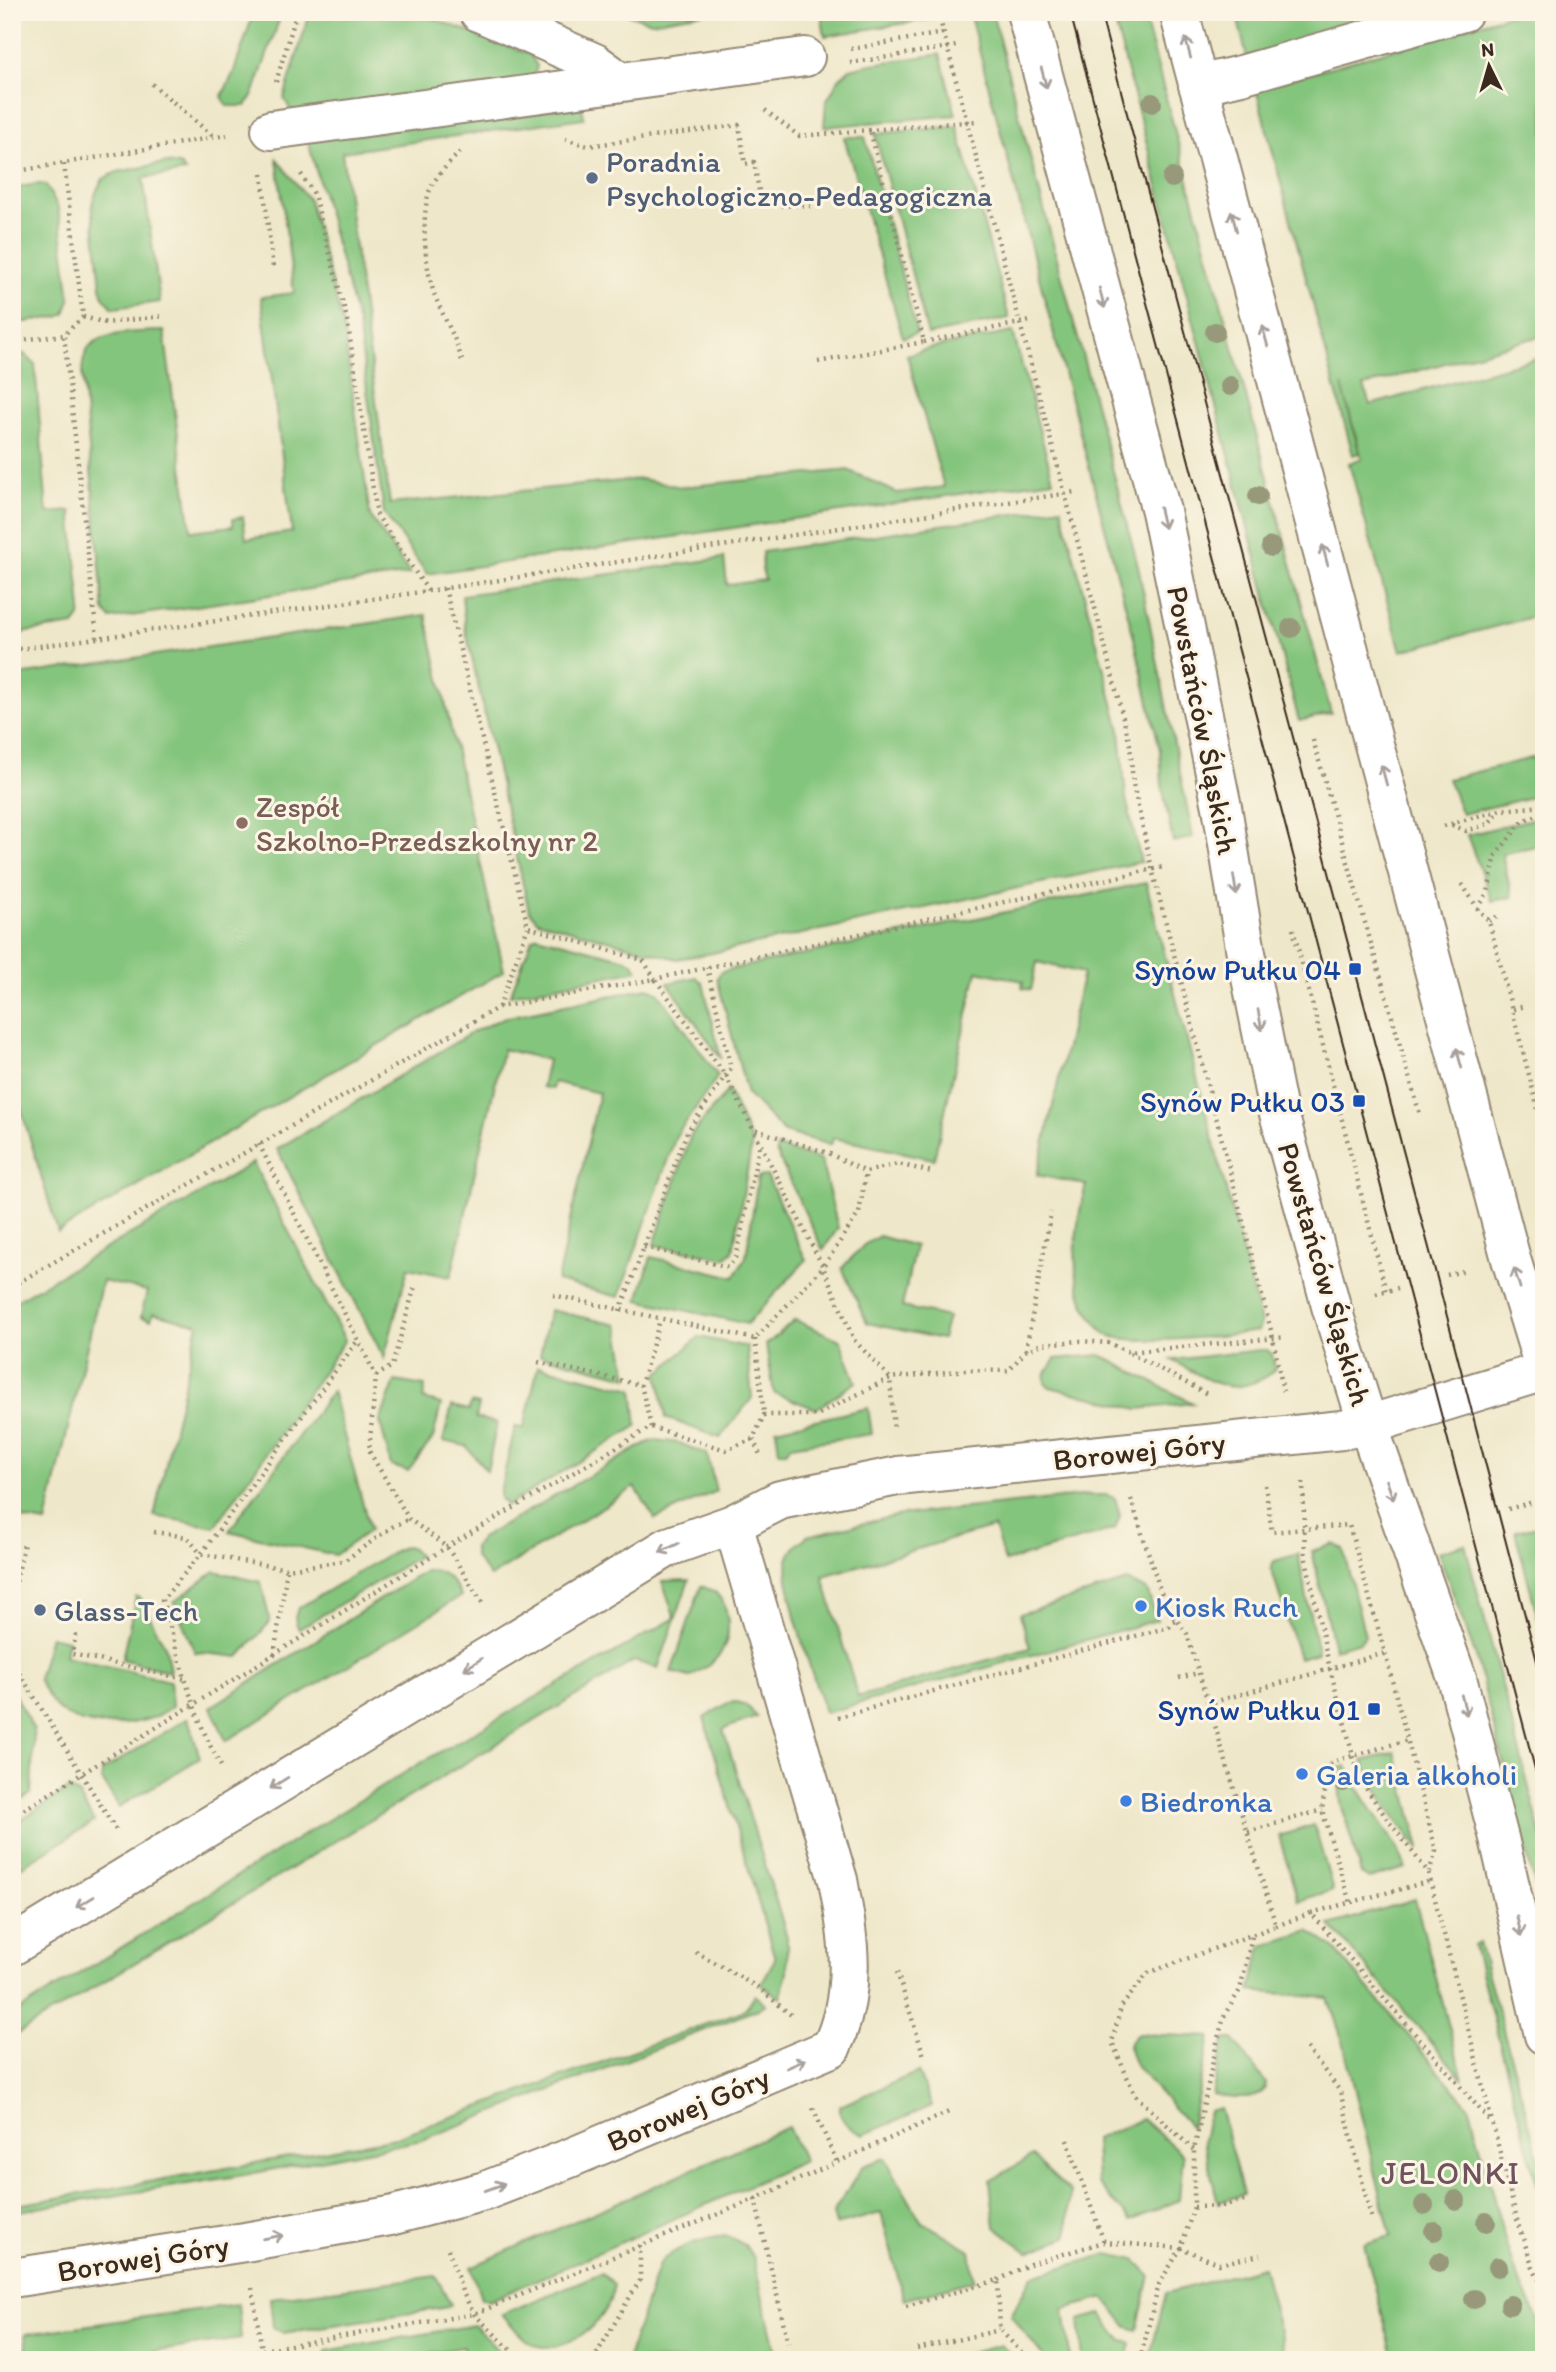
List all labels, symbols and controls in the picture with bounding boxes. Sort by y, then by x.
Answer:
north arrow [1454,32,1524,102]
one-way arrow [1181,38,1194,60]
text: N [1480,38,1495,62]
one-way arrow [1038,67,1051,89]
place label: Poradnia Psychologiczno-Pedagogiczna [606,143,993,214]
marker: Poradnia Psychologiczno-Pedagogiczna [584,170,600,186]
one-way arrow [1227,210,1240,232]
one-way arrow [1097,287,1110,309]
one-way arrow [1258,325,1271,348]
one-way arrow [1156,506,1169,528]
one-way arrow [1318,544,1331,567]
street label: Powstańców Śląskich [1159,583,1247,857]
one-way arrow [1376,764,1389,786]
place label: Zespół Szkolno-Przedszkolny nr 2 [256,788,598,859]
marker: Zespół Szkolno-Przedszkolny nr 2 [234,815,250,831]
one-way arrow [1229,873,1242,896]
place label: Synów Pułku 04 [1134,951,1341,988]
marker: Synów Pułku 04 [1347,961,1363,977]
one-way arrow [1253,1008,1267,1031]
one-way arrow [1452,1048,1465,1070]
place label: Synów Pułku 03 [1140,1083,1345,1120]
marker: Synów Pułku 03 [1351,1093,1367,1109]
street label: Powstańców Śląskich [1270,1138,1380,1410]
one-way arrow [1510,1268,1523,1290]
street label: Borowej Góry [1051,1424,1227,1478]
one-way arrow [1385,1478,1397,1500]
one-way arrow [659,1542,680,1555]
place label: Kiosk Ruch [1155,1588,1298,1625]
place label: Glass-Tech [54,1592,198,1629]
marker: Kiosk Ruch [1133,1598,1149,1614]
marker: Glass-Tech [32,1602,48,1618]
one-way arrow [464,1657,484,1671]
place label: Synów Pułku 01 [1157,1691,1360,1728]
one-way arrow [1458,1693,1471,1716]
marker: Synów Pułku 01 [1366,1701,1382,1717]
place label: Galeria alkoholi [1316,1756,1517,1793]
marker: Galeria alkoholi [1294,1766,1310,1782]
one-way arrow [270,1776,290,1790]
place label: Biedronka [1140,1783,1273,1820]
marker: Biedronka [1118,1793,1134,1809]
one-way arrow [76,1895,96,1909]
one-way arrow [1513,1914,1526,1937]
one-way arrow [785,2057,806,2070]
street label: Borowej Góry [601,2058,775,2160]
district label: JELONKI [1381,2154,1521,2192]
one-way arrow [483,2179,505,2192]
street label: Borowej Góry [55,2226,231,2290]
one-way arrow [261,2230,284,2243]

